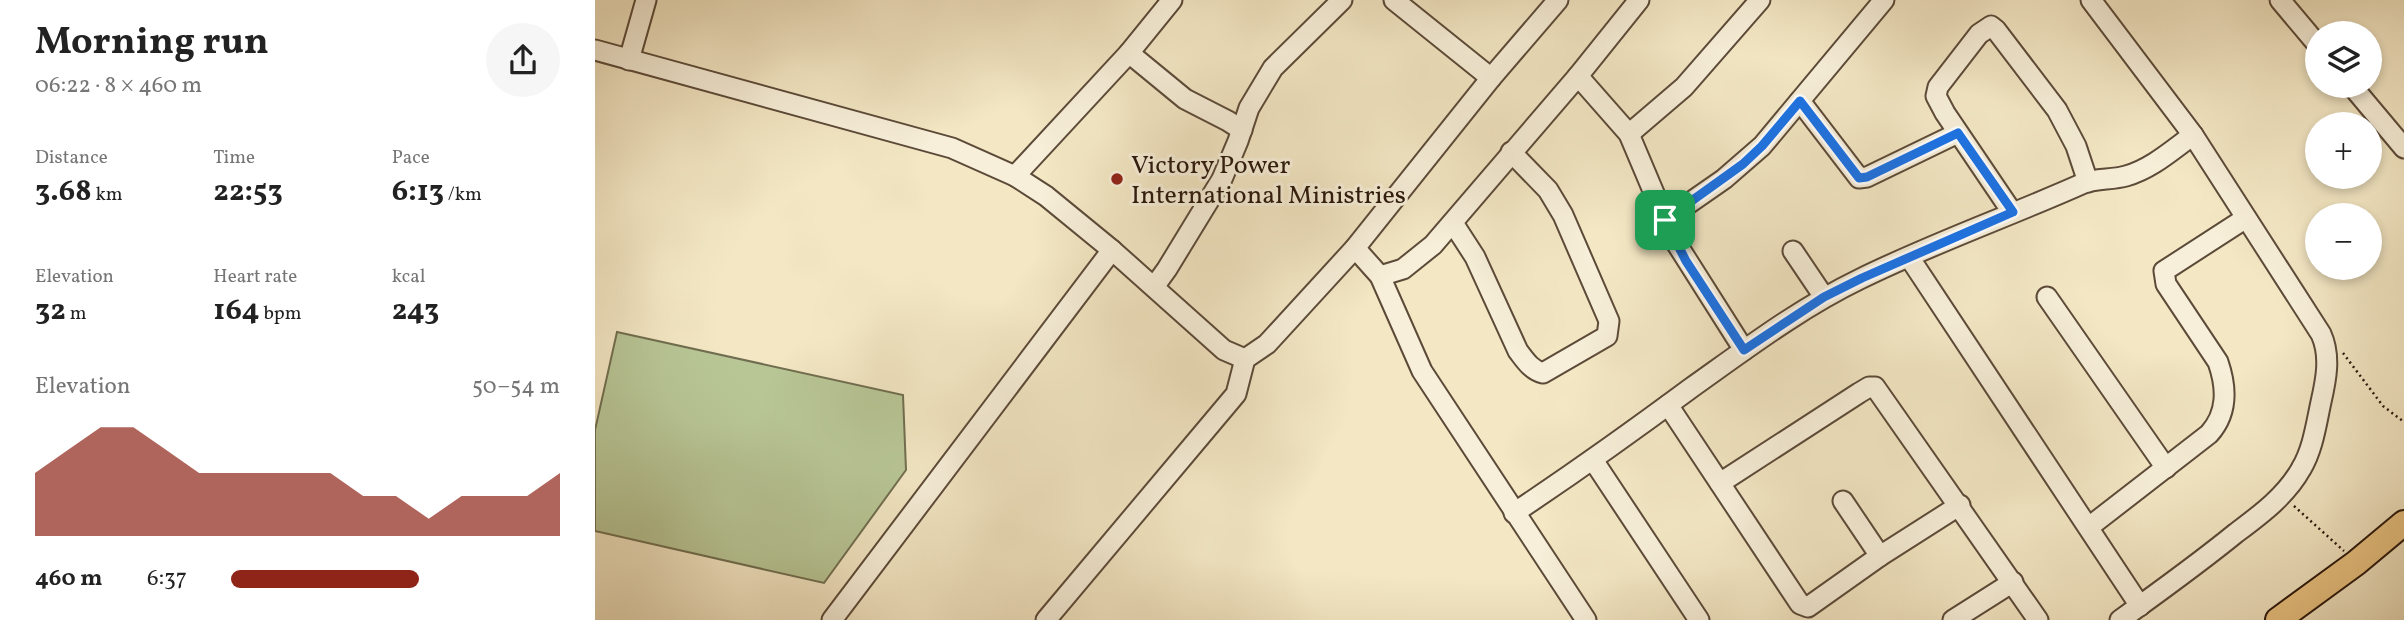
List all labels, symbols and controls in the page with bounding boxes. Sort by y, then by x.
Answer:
text: Morning run [35,17,269,70]
map controls [2305,21,2382,280]
button: layers [2305,21,2382,98]
button: share [486,23,560,97]
text: 06:22 · 8 × 460 m [35,70,202,102]
button: + [2305,112,2382,189]
text: Distance [35,145,108,171]
text: Time [213,145,255,171]
text: Pace [392,145,430,171]
place label: Victory Power International Ministries [1131,148,1406,214]
text: 3.68 [35,171,92,213]
text: 22:53 [213,171,283,213]
text: 6:13 [392,171,444,213]
marker: Victory Power International Ministries [1109,171,1125,187]
text: km [92,182,123,208]
text: /km [444,182,482,208]
pin [1635,190,1695,250]
icon: arrive [1646,201,1684,239]
button: − [2305,203,2382,280]
text: Elevation [35,264,114,290]
text: Heart rate [213,264,297,290]
text: kcal [392,264,425,290]
text: 32 [35,290,66,332]
text: 164 [213,290,260,332]
text: 243 [392,290,439,332]
text: m [66,301,87,327]
text: bpm [260,301,302,327]
text: Elevation [35,371,131,403]
text: 50–54 m [472,371,560,403]
text: 460 m [35,563,102,595]
text: 6:37 [147,563,187,595]

